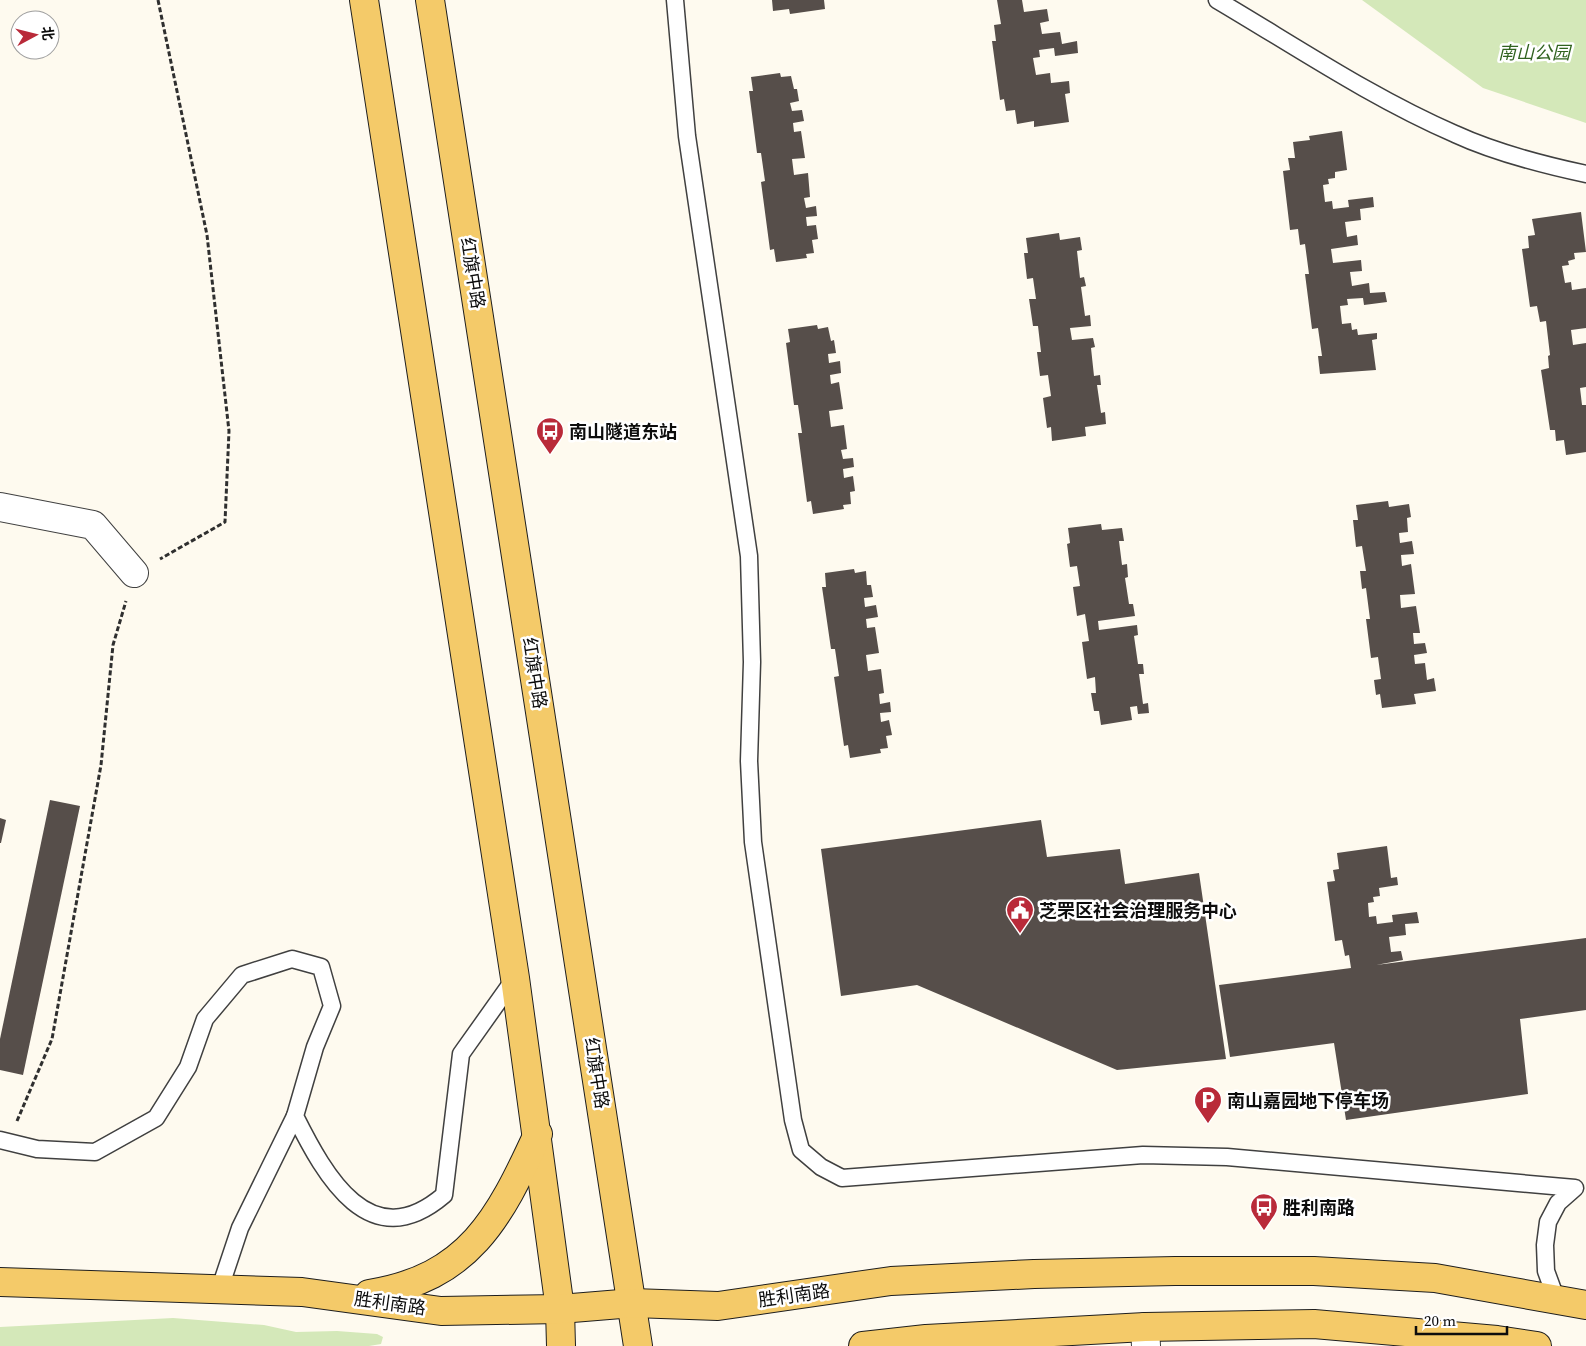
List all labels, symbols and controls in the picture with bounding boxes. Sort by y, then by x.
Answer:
north arrow [10,10,60,60]
text: 北 [37,25,59,42]
park label: 南山公园 [1498,40,1573,65]
street label: 红旗中路 [455,235,491,311]
bus stop icon: 南山隧道东站 [535,416,565,455]
place label: 南山隧道东站 [569,419,677,444]
street label: 红旗中路 [517,635,553,711]
public building icon: 芝罘区社会治理服务中心 [1005,895,1035,934]
place label: 芝罘区社会治理服务中心 [1039,898,1237,923]
street label: 红旗中路 [579,1035,615,1111]
parking icon: 南山嘉园地下停车场 [1193,1085,1223,1124]
place label: 南山嘉园地下停车场 [1227,1088,1389,1113]
bus stop icon: 胜利南路 [1249,1192,1279,1231]
place label: 胜利南路 [1283,1195,1355,1220]
street label: 胜利南路 [757,1278,831,1312]
street label: 胜利南路 [353,1286,427,1320]
scale bar [1416,1304,1507,1336]
text: 20 m [1424,1310,1456,1331]

